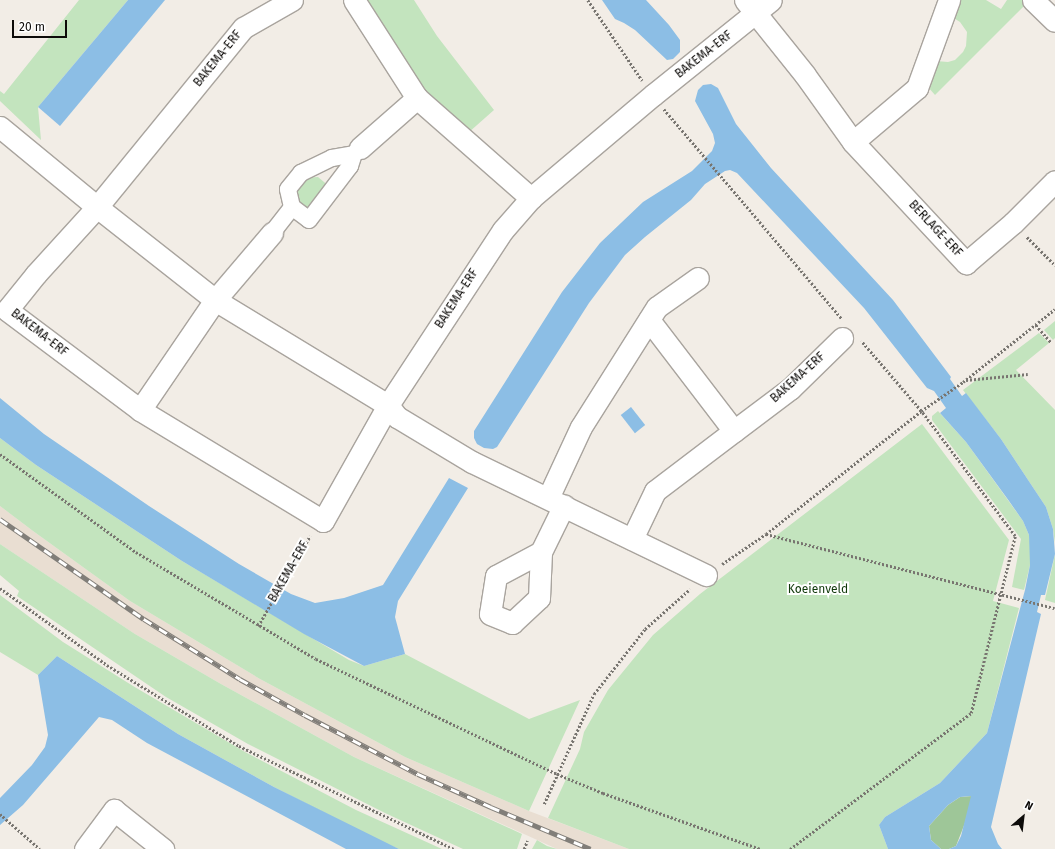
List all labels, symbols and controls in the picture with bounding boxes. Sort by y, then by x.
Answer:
scale bar [14,12,69,38]
text: 20 m [19,20,45,34]
street label: BAKEMA-ERF [191,28,245,90]
street label: BAKEMA-ERF [673,28,735,82]
street label: BERLAGE-ERF [905,198,965,260]
street label: BAKEMA-ERF [432,267,482,331]
street label: BAKEMA-ERF [8,306,70,360]
street label: BAKEMA-ERF [768,350,828,406]
street label: BAKEMA-ERF [266,539,312,605]
park label: Koeienveld [788,583,848,597]
north arrow [1003,797,1043,837]
text: N [1023,799,1035,813]

